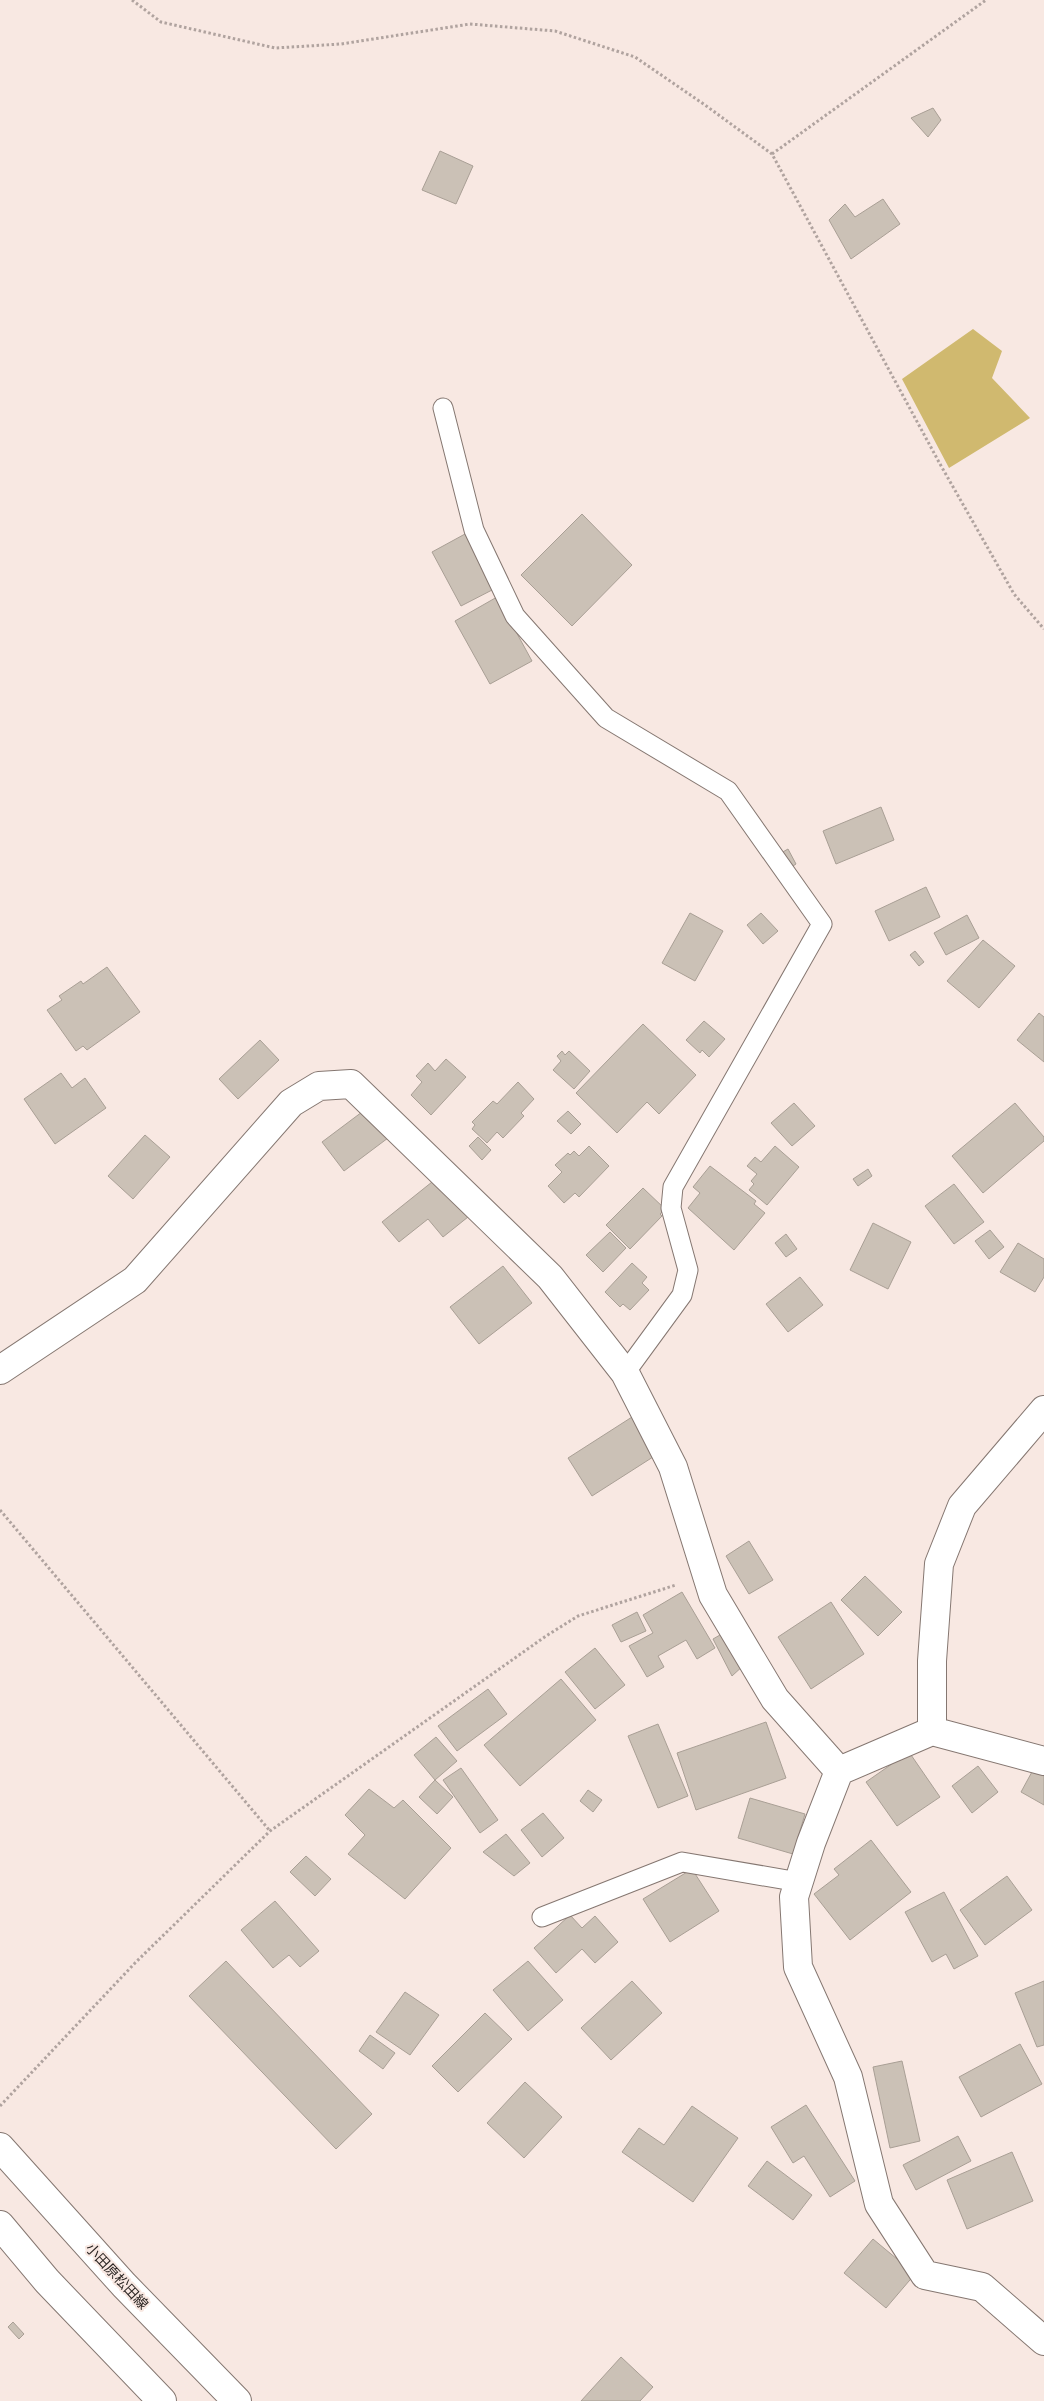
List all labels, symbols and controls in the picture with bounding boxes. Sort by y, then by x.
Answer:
street label: 小田原松田線 [82,2239,152,2313]

